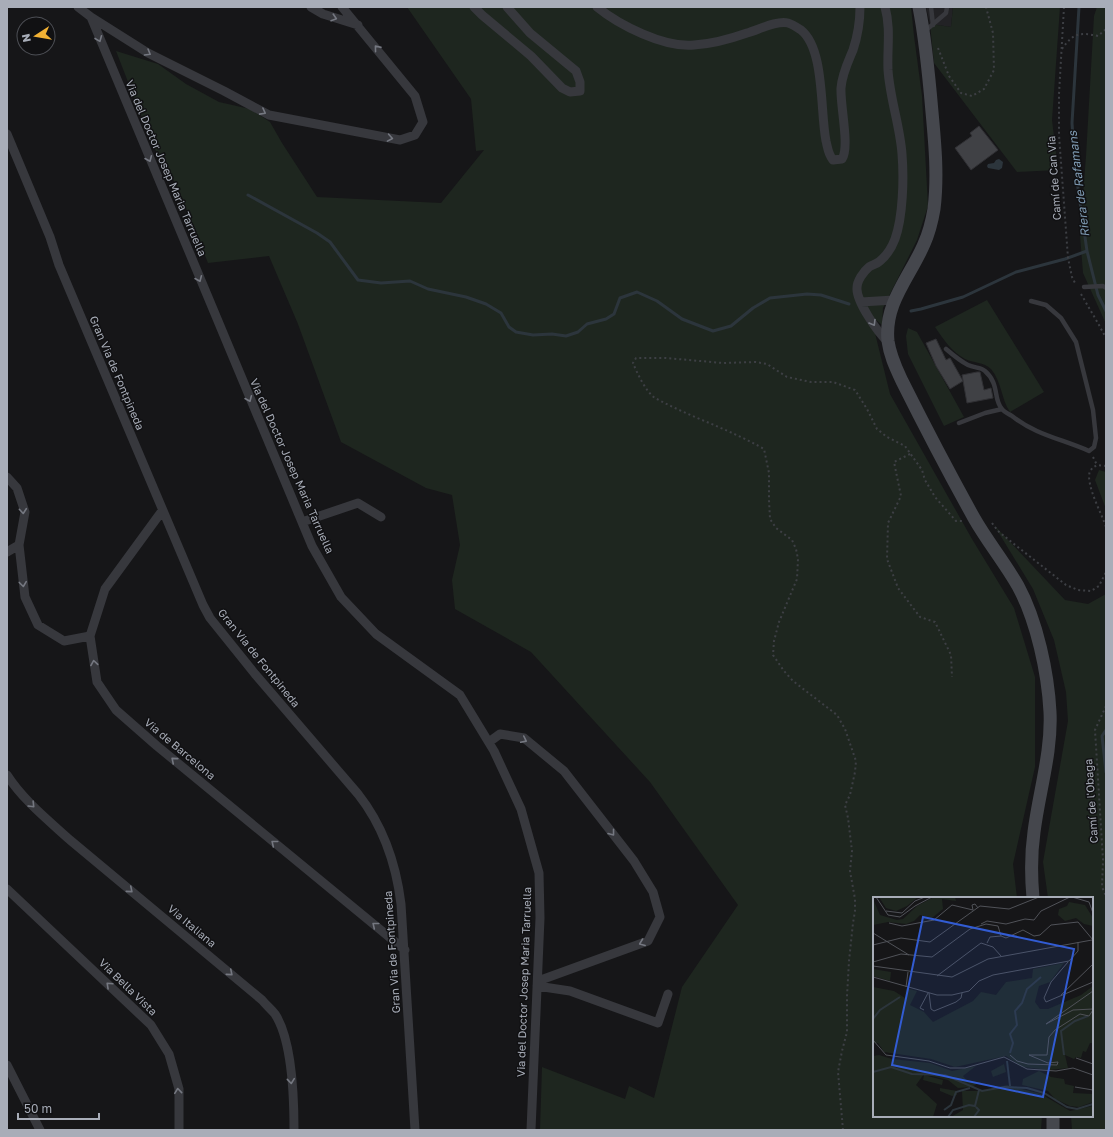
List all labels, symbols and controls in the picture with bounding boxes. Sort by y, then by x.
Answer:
one-way arrow [330,13,337,22]
north arrow [16,16,56,56]
text: N [19,33,33,44]
one-way arrow [95,35,103,42]
one-way arrow [374,46,381,53]
one-way arrow [144,48,151,55]
street label: Via del Doctor Josep Maria Tarruella [123,78,210,258]
one-way arrow [259,107,266,115]
water label: Riera de Rafamans [1064,129,1092,238]
one-way arrow [387,133,393,142]
street label: Camí de Can Via [1044,135,1063,221]
one-way arrow [145,155,153,162]
one-way arrow [195,275,203,282]
street label: Gran Via de Fontpineda [87,314,147,432]
one-way arrow [868,319,875,326]
street label: Via del Doctor Josep Maria Tarruella [248,376,337,555]
one-way arrow [245,395,253,402]
one-way arrow [19,508,28,514]
one-way arrow [18,581,27,587]
street label: Gran Via de Fontpineda [216,606,303,709]
one-way arrow [90,659,99,666]
street label: Via de Barcelona [142,715,218,782]
one-way arrow [520,735,527,743]
one-way arrow [171,758,178,765]
street label: Camí de l'Obaga [1081,758,1100,844]
one-way arrow [27,800,35,808]
one-way arrow [607,829,614,836]
one-way arrow [271,841,278,848]
one-way arrow [125,886,133,893]
street label: Via del Doctor Josep Maria Tarruella [514,887,533,1077]
street label: Gran Via de Fontpineda [381,890,402,1014]
inset map [873,897,1093,1117]
street label: Via Italiana [166,902,219,950]
one-way arrow [372,923,379,930]
one-way arrow [639,938,646,946]
street label: Via Bella Vista [97,956,160,1018]
one-way arrow [225,969,232,976]
one-way arrow [106,982,114,990]
one-way arrow [286,1078,295,1084]
one-way arrow [174,1088,183,1094]
scale bar [18,1095,99,1121]
text: 50 m [24,1101,52,1116]

